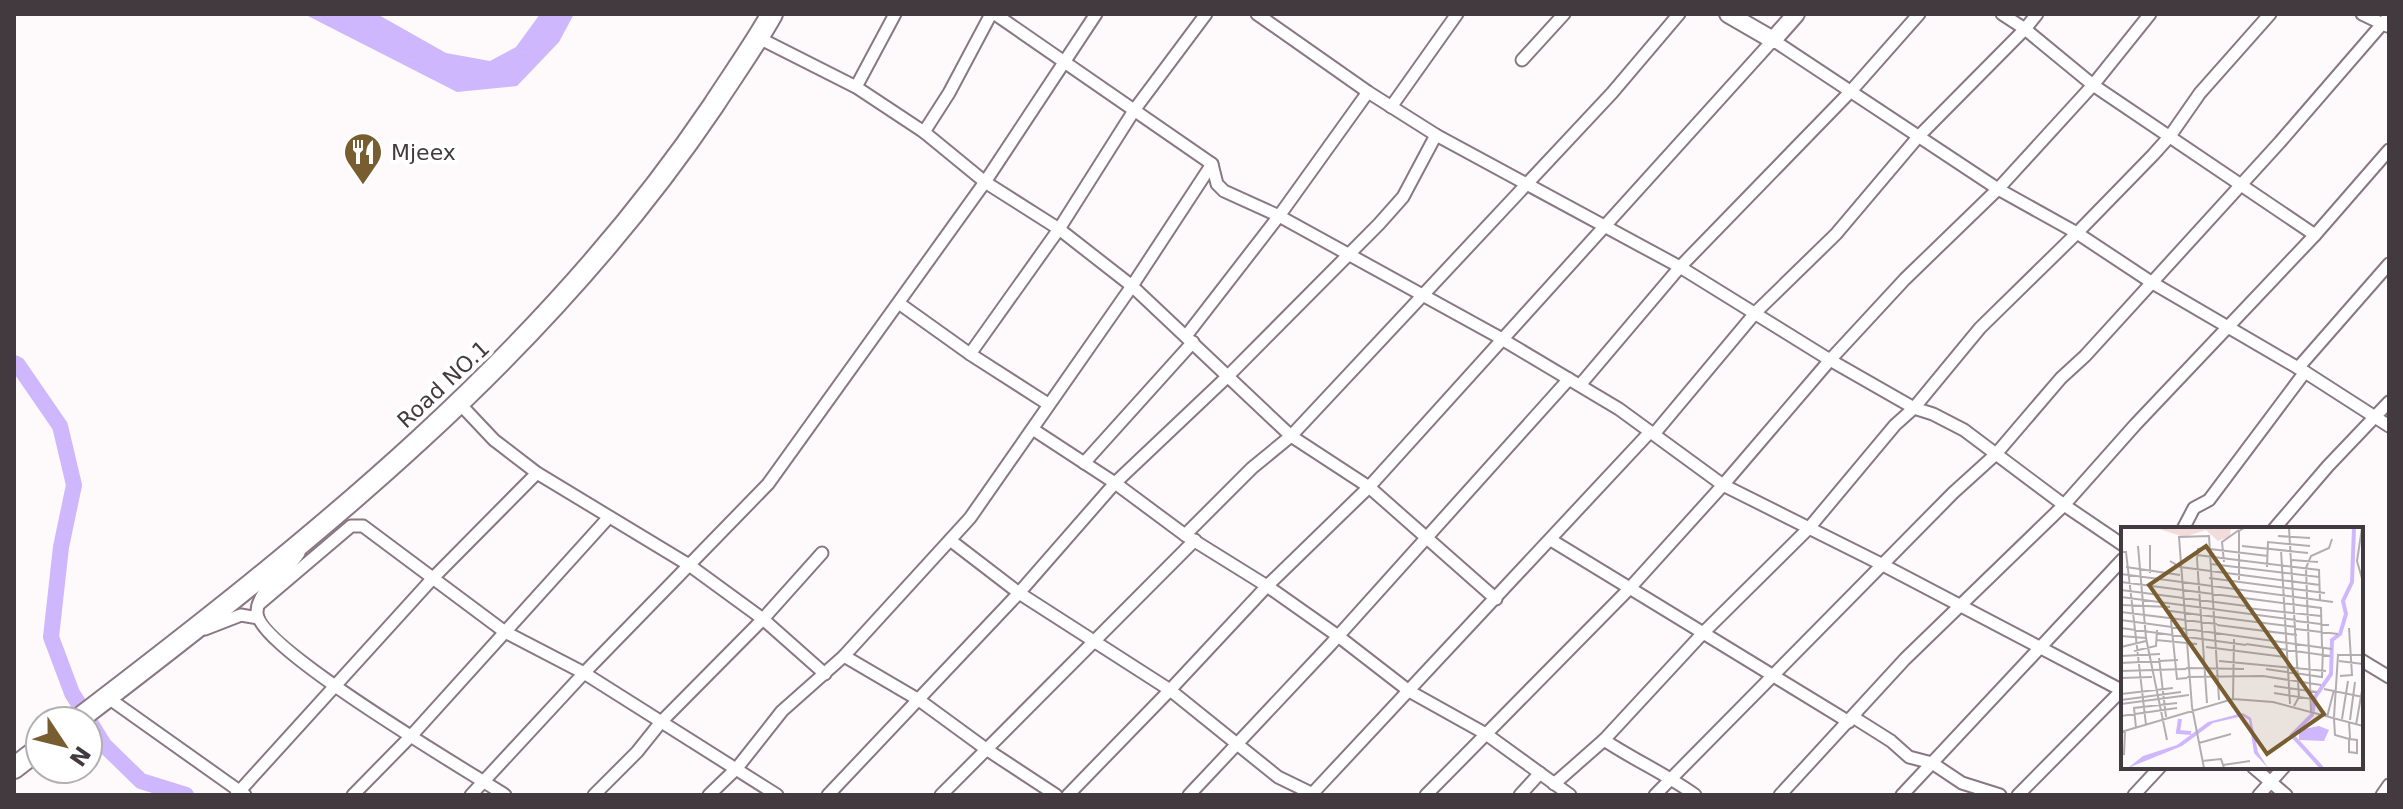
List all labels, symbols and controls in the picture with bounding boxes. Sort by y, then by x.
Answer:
restaurant icon: Mjeex [342,131,384,186]
place label: Mjeex [391,140,456,165]
street label: Road NO.1 [392,336,494,433]
inset map [2121,527,2363,769]
north arrow [24,705,104,785]
text: N [64,741,95,771]

